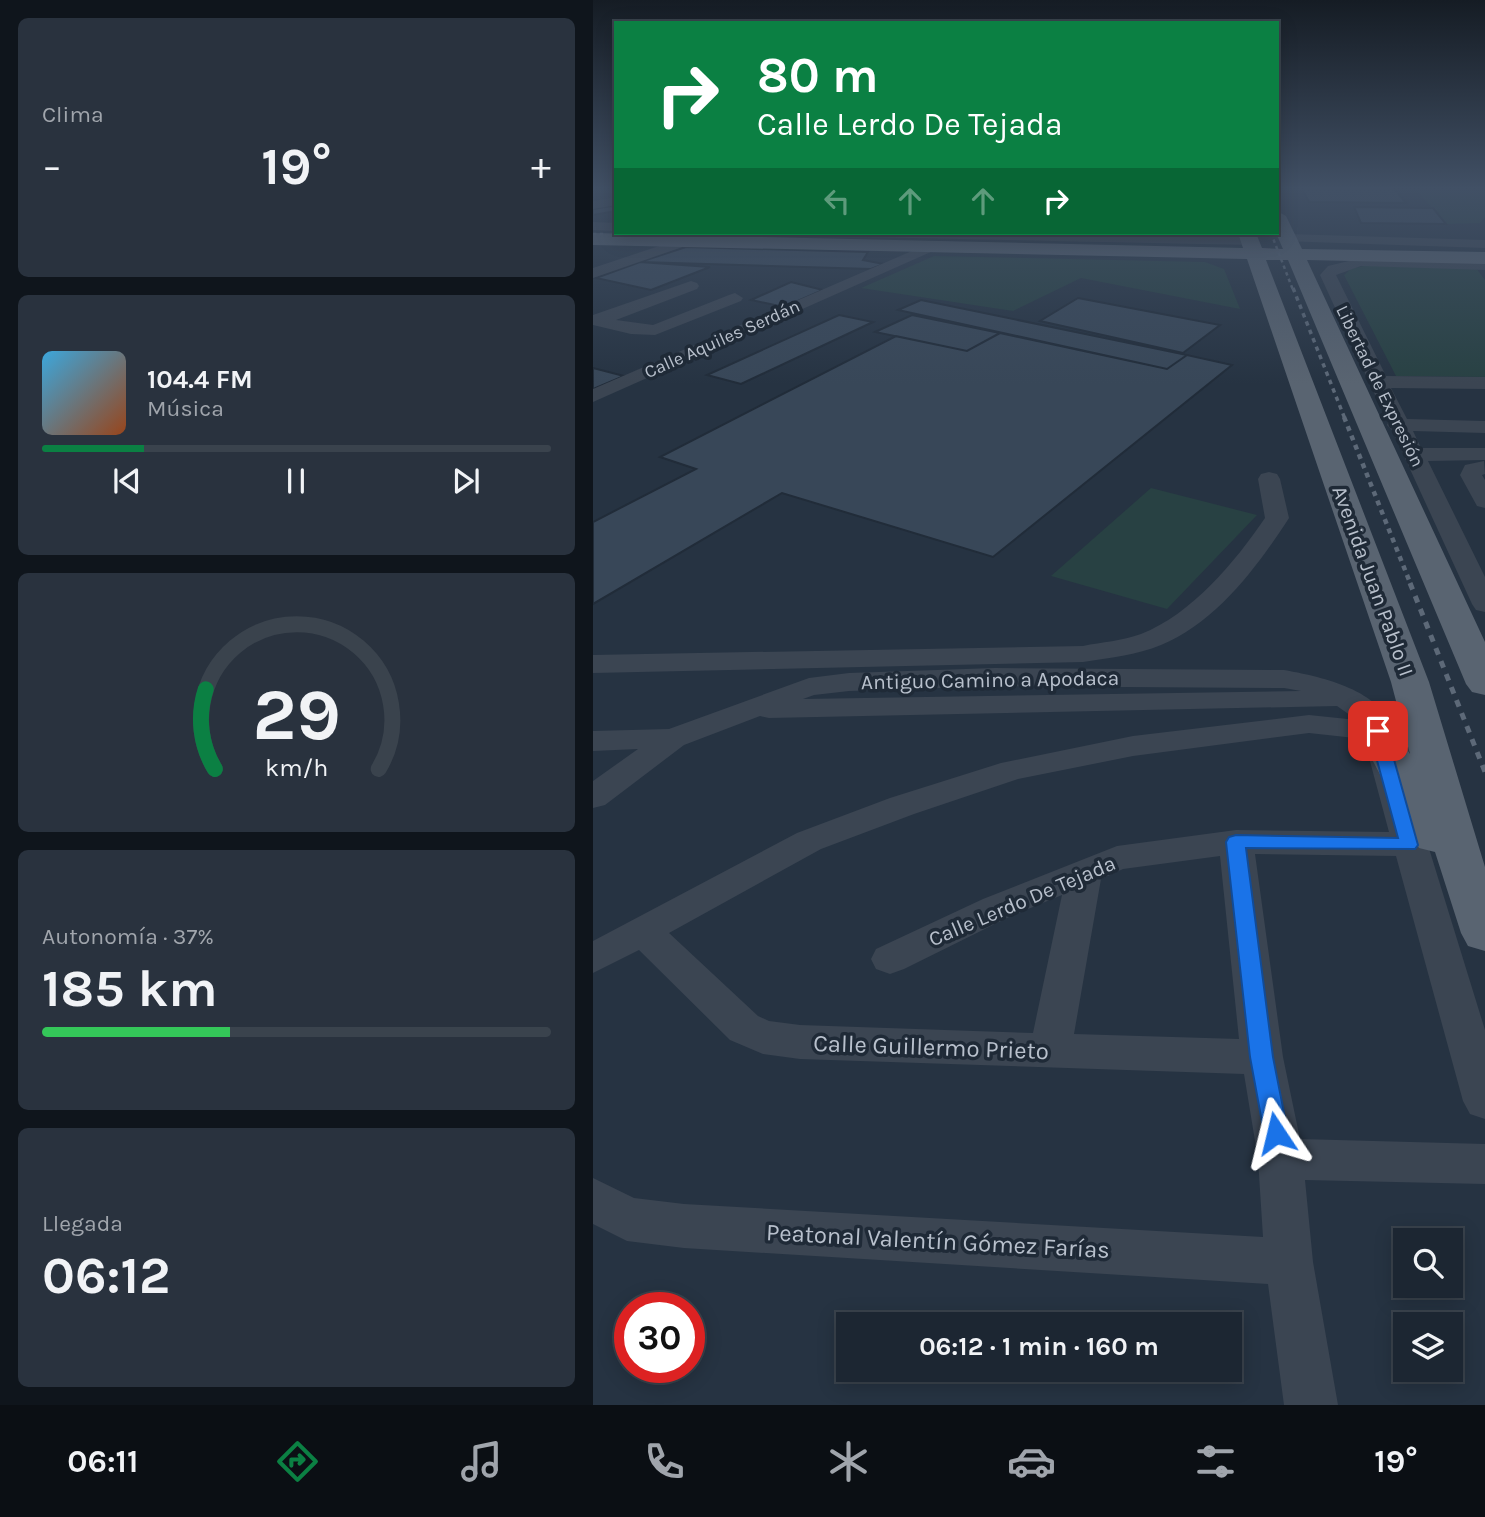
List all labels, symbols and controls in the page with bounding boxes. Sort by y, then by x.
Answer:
text: 80 m [757,47,879,104]
icon: right [642,49,733,140]
text: Clima [42,101,104,128]
text: Calle Lerdo De Tejada [757,106,1063,143]
text: 19° [261,136,332,197]
text: − [42,144,62,189]
text: + [531,144,551,189]
icon: left [818,182,856,220]
icon: ahead [891,182,929,220]
icon: ahead [964,182,1002,220]
icon: right [1037,182,1075,220]
street label: Calle Aquiles Serdán [641,295,803,383]
street label: Libertad de Expresión [1331,302,1429,470]
text: 104.4 FM [147,364,253,395]
text: Música [147,395,224,422]
icon: previous [108,462,146,500]
icon: pause [277,462,315,500]
icon: next [447,462,485,500]
street label: Avenida Juan Pablo II [1327,482,1419,680]
street label: Antiguo Camino a Apodaca [861,666,1119,694]
text: 29 [252,672,341,757]
pin [1348,701,1408,761]
icon: arrive [1359,712,1397,750]
text: km/h [265,752,328,781]
street label: Calle Lerdo De Tejada [925,851,1119,951]
text: Autonomía · 37% [42,923,214,950]
text: 185 km [42,958,218,1019]
street label: Calle Guillermo Prieto [813,1029,1049,1065]
position arrow [1239,1096,1313,1170]
text: Llegada [42,1210,123,1237]
street label: Peatonal Valentín Gómez Farías [765,1218,1111,1264]
map controls [1393,1228,1463,1382]
button: search [1393,1228,1463,1298]
text: 06:12 [42,1245,170,1306]
speed limit sign: 30 [614,1292,705,1383]
button: layers [1393,1312,1463,1382]
text: 06:12 · 1 min · 160 m [919,1331,1159,1362]
icon: directions [273,1437,322,1486]
icon: music [457,1437,506,1486]
icon: phone [640,1437,689,1486]
icon: climate [824,1437,873,1486]
icon: car [1007,1437,1056,1486]
icon: filters [1191,1437,1240,1486]
text: 06:11 [67,1443,138,1480]
text: 19° [1374,1443,1418,1480]

